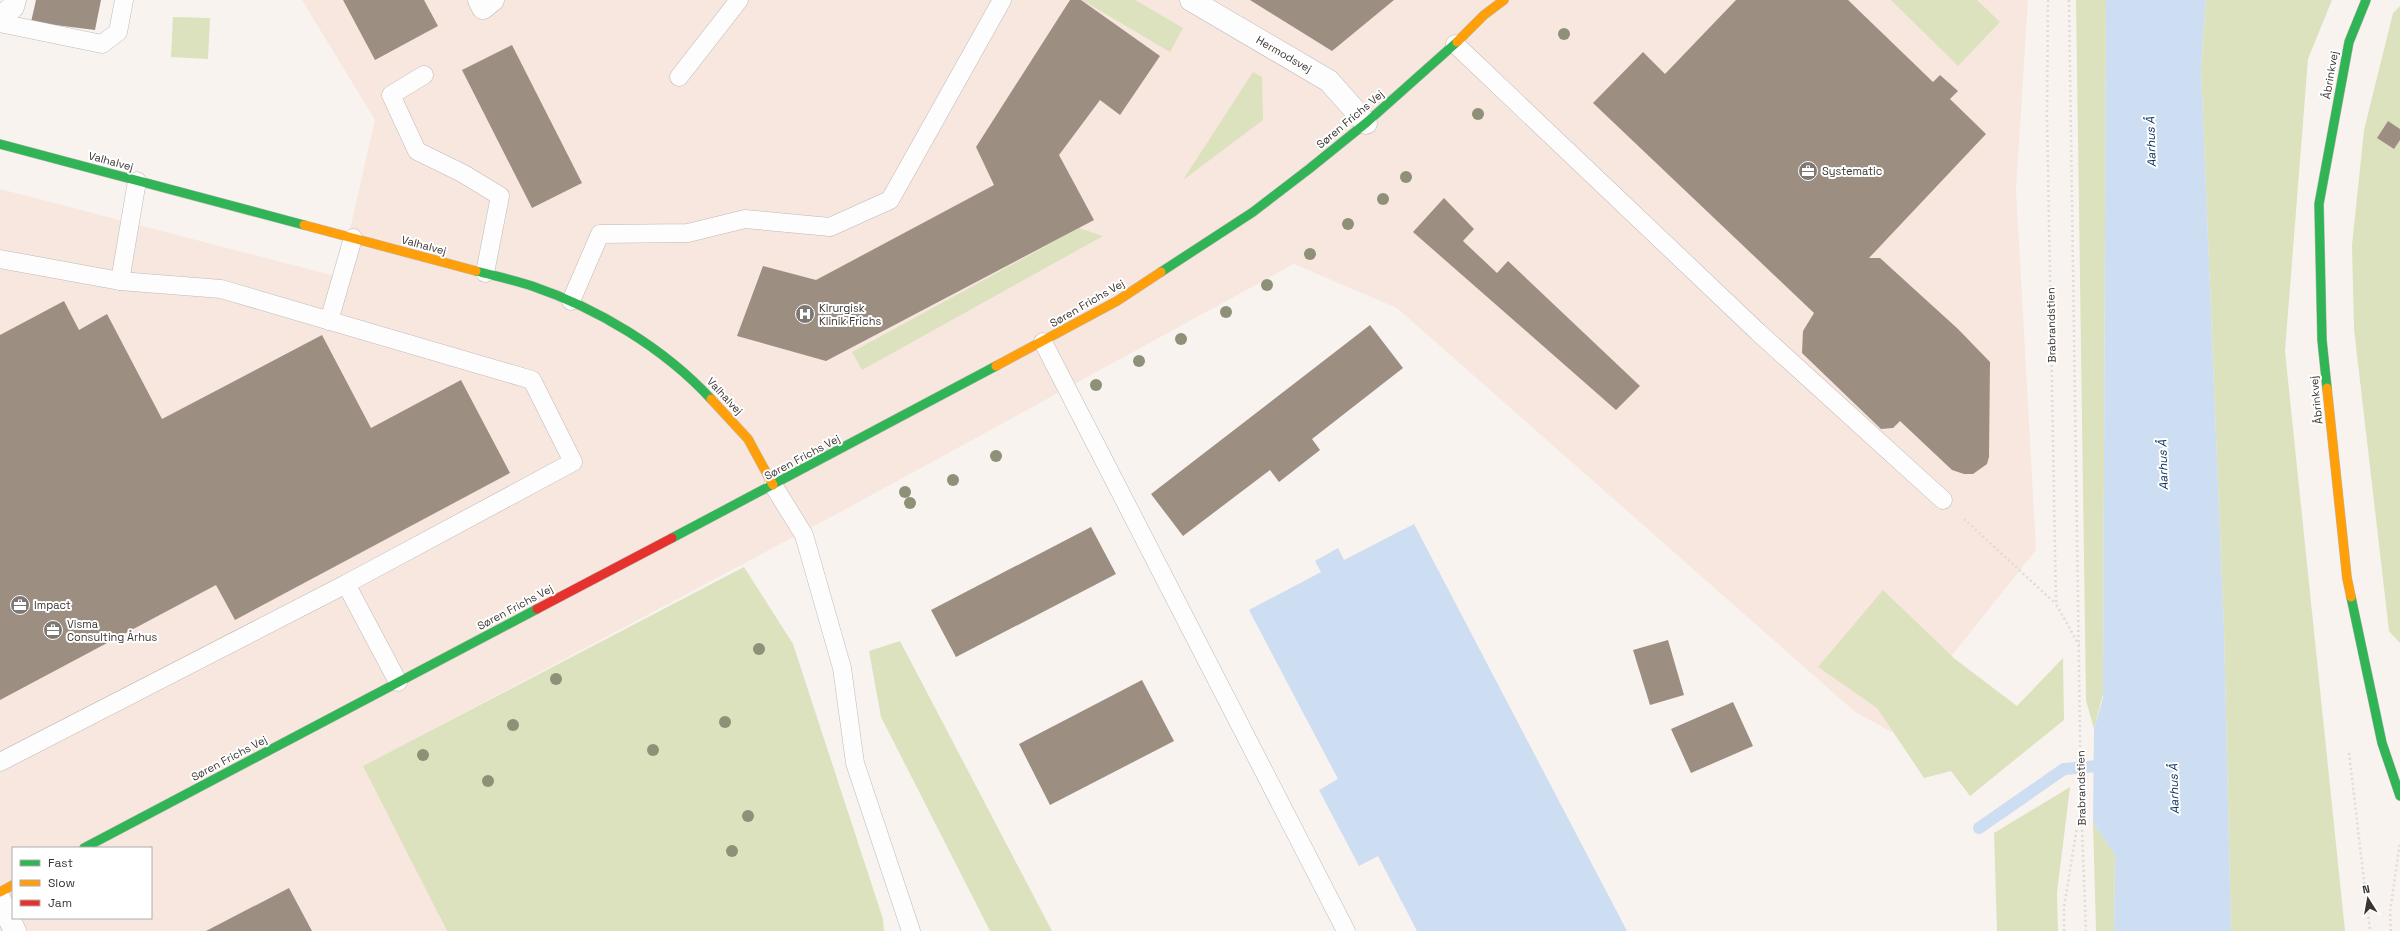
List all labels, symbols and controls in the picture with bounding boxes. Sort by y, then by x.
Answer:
street label: Hermodsvej [1254,33,1314,76]
street label: Åbrinkvej [2319,50,2341,100]
street label: Søren Frichs Vej [1313,87,1387,151]
water label: Aarhus Å [2142,116,2160,167]
street label: Valhalvej [87,148,135,174]
office icon: Systematic [1797,160,1819,182]
place label: Systematic [1822,164,1882,178]
street label: Valhalvej [400,232,448,258]
street label: Søren Frichs Vej [1047,276,1127,330]
street label: Brabrandstien [2043,287,2059,363]
place label: Kirurgisk Klinik Frichs [819,301,881,328]
hospital icon: Kirurgisk Klinik Frichs [794,303,816,325]
street label: Valhalvej [704,374,746,418]
street label: Åbrinkvej [2306,375,2325,425]
street label: Søren Frichs Vej [762,431,843,483]
water label: Aarhus Å [2154,439,2172,490]
street label: Søren Frichs Vej [475,581,556,633]
office icon: Impact [9,594,31,616]
place label: Impact [34,598,71,612]
place label: Visma Consulting Århus [67,617,158,644]
office icon: Visma Consulting Århus [42,619,64,641]
street label: Søren Frichs Vej [189,732,270,784]
street label: Brabrandstien [2073,750,2089,826]
water label: Aarhus Å [2165,763,2183,814]
legend [12,847,152,919]
text: Fast [48,855,73,871]
text: Slow [48,875,75,891]
north arrow [2348,879,2388,919]
text: N [2361,882,2371,897]
text: Jam [48,895,72,911]

